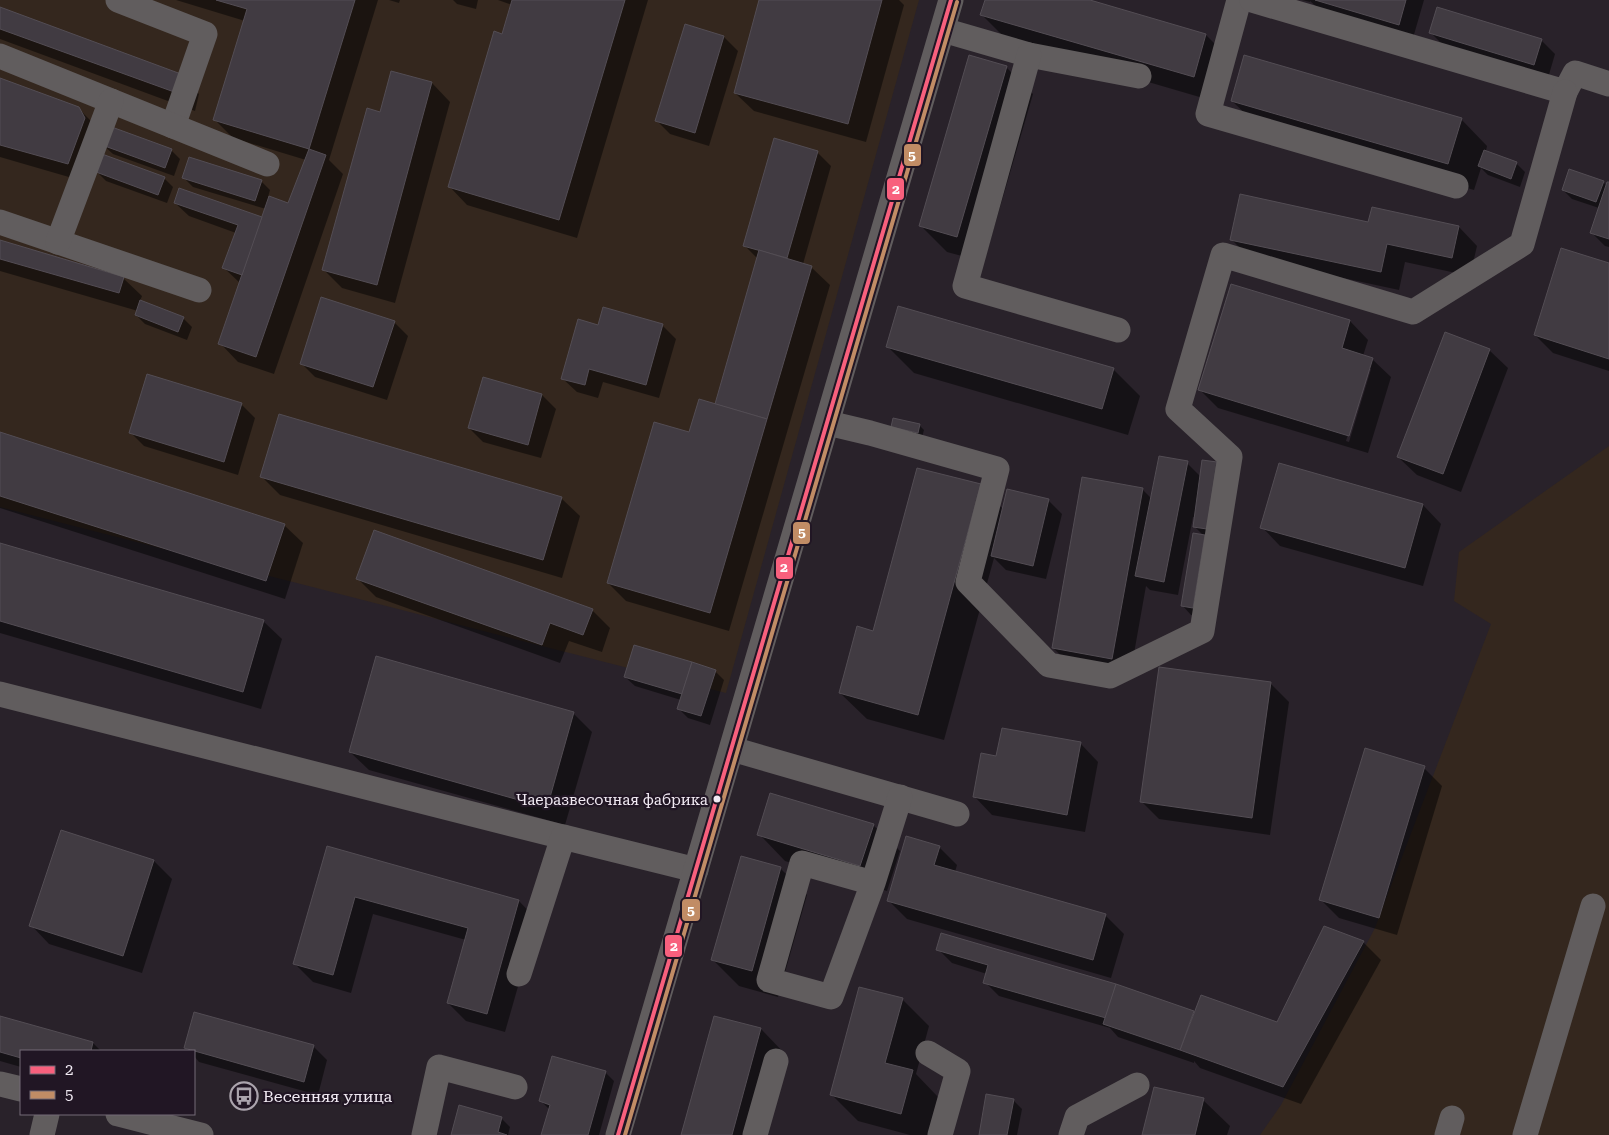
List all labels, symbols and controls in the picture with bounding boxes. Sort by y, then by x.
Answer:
line badge: 5 [903,143,922,167]
text: 5 [908,147,916,163]
line badge: 2 [886,177,905,201]
text: 2 [892,181,900,197]
line badge: 5 [792,521,811,545]
text: 5 [798,524,806,540]
line badge: 2 [775,556,794,580]
text: 2 [780,559,788,575]
place label: Чаеразвесочная фабрика [516,791,708,809]
marker: Чаеразвесочная фабрика [712,794,722,804]
line badge: 5 [681,898,701,922]
text: 5 [687,902,695,918]
line badge: 2 [664,934,683,958]
text: 2 [670,938,678,954]
legend [20,1050,195,1115]
text: 2 [65,1061,73,1079]
bus stop icon: Весенняя улица [229,1081,259,1111]
text: 5 [65,1086,73,1104]
place label: Весенняя улица [263,1087,393,1106]

